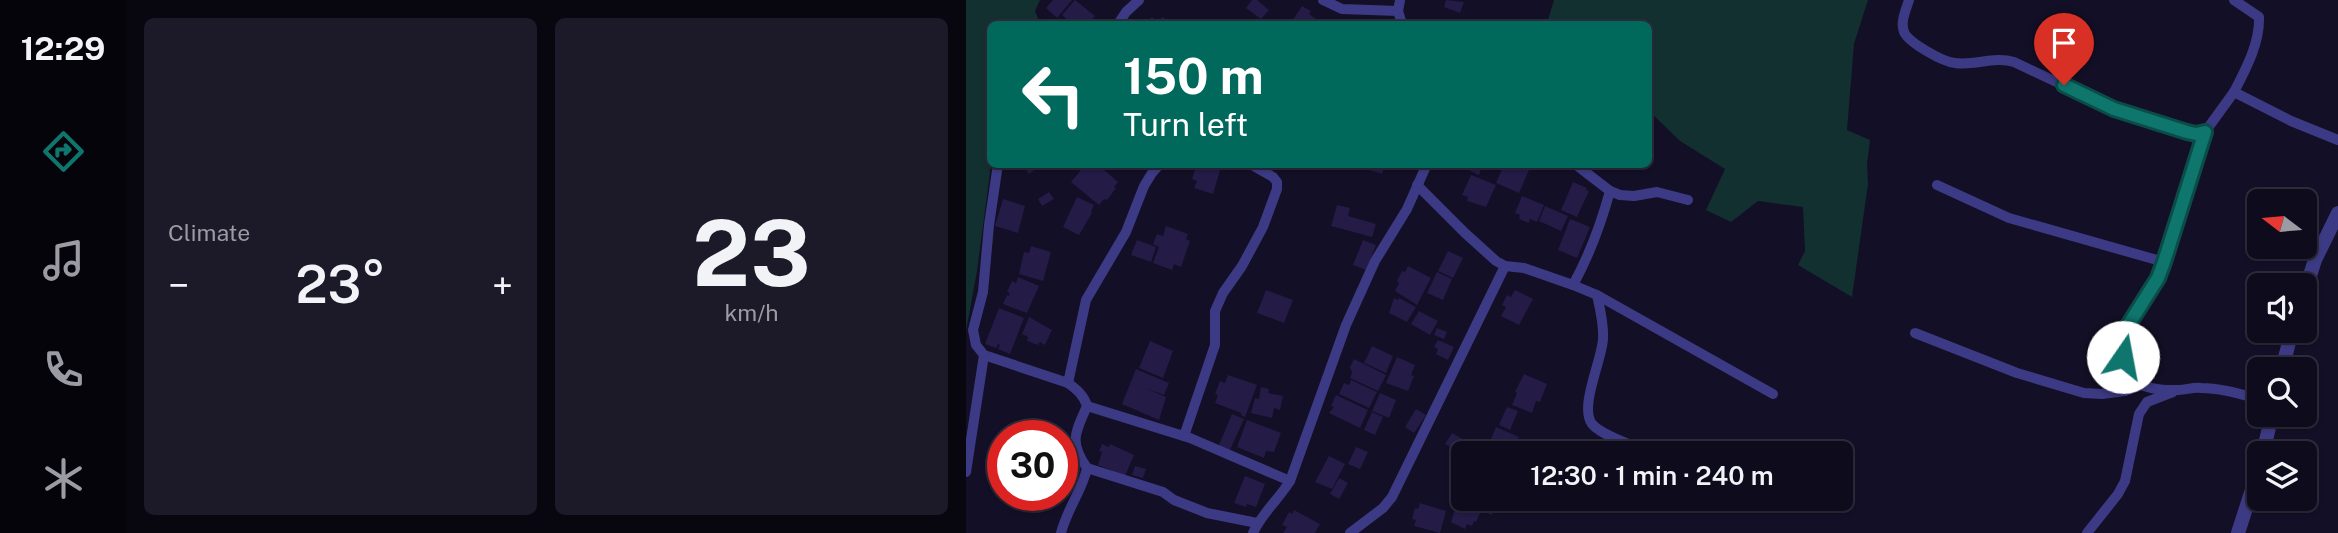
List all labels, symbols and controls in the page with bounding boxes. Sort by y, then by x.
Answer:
pin [2034,13,2094,85]
icon: arrive [2045,24,2083,62]
text: 12:29 [21,30,105,67]
text: 150 m [1123,47,1264,105]
icon: left [1008,49,1099,140]
text: Turn left [1123,106,1248,143]
icon: directions [39,127,88,176]
north arrow [2247,189,2317,259]
map controls [2247,189,2317,511]
text: 23 [692,200,811,306]
text: Climate [168,219,250,246]
icon: music [39,236,88,285]
text: 23° [295,254,386,315]
text: − [168,263,189,308]
text: + [492,263,513,308]
button: sound [2247,273,2317,343]
text: km/h [724,299,779,326]
position arrow [2086,320,2160,394]
icon: phone [39,345,88,394]
button: search [2247,357,2317,427]
speed limit sign: 30 [987,420,1078,511]
button: layers [2247,441,2317,511]
icon: climate [39,454,88,503]
text: 12:30 · 1 min · 240 m [1530,460,1774,491]

